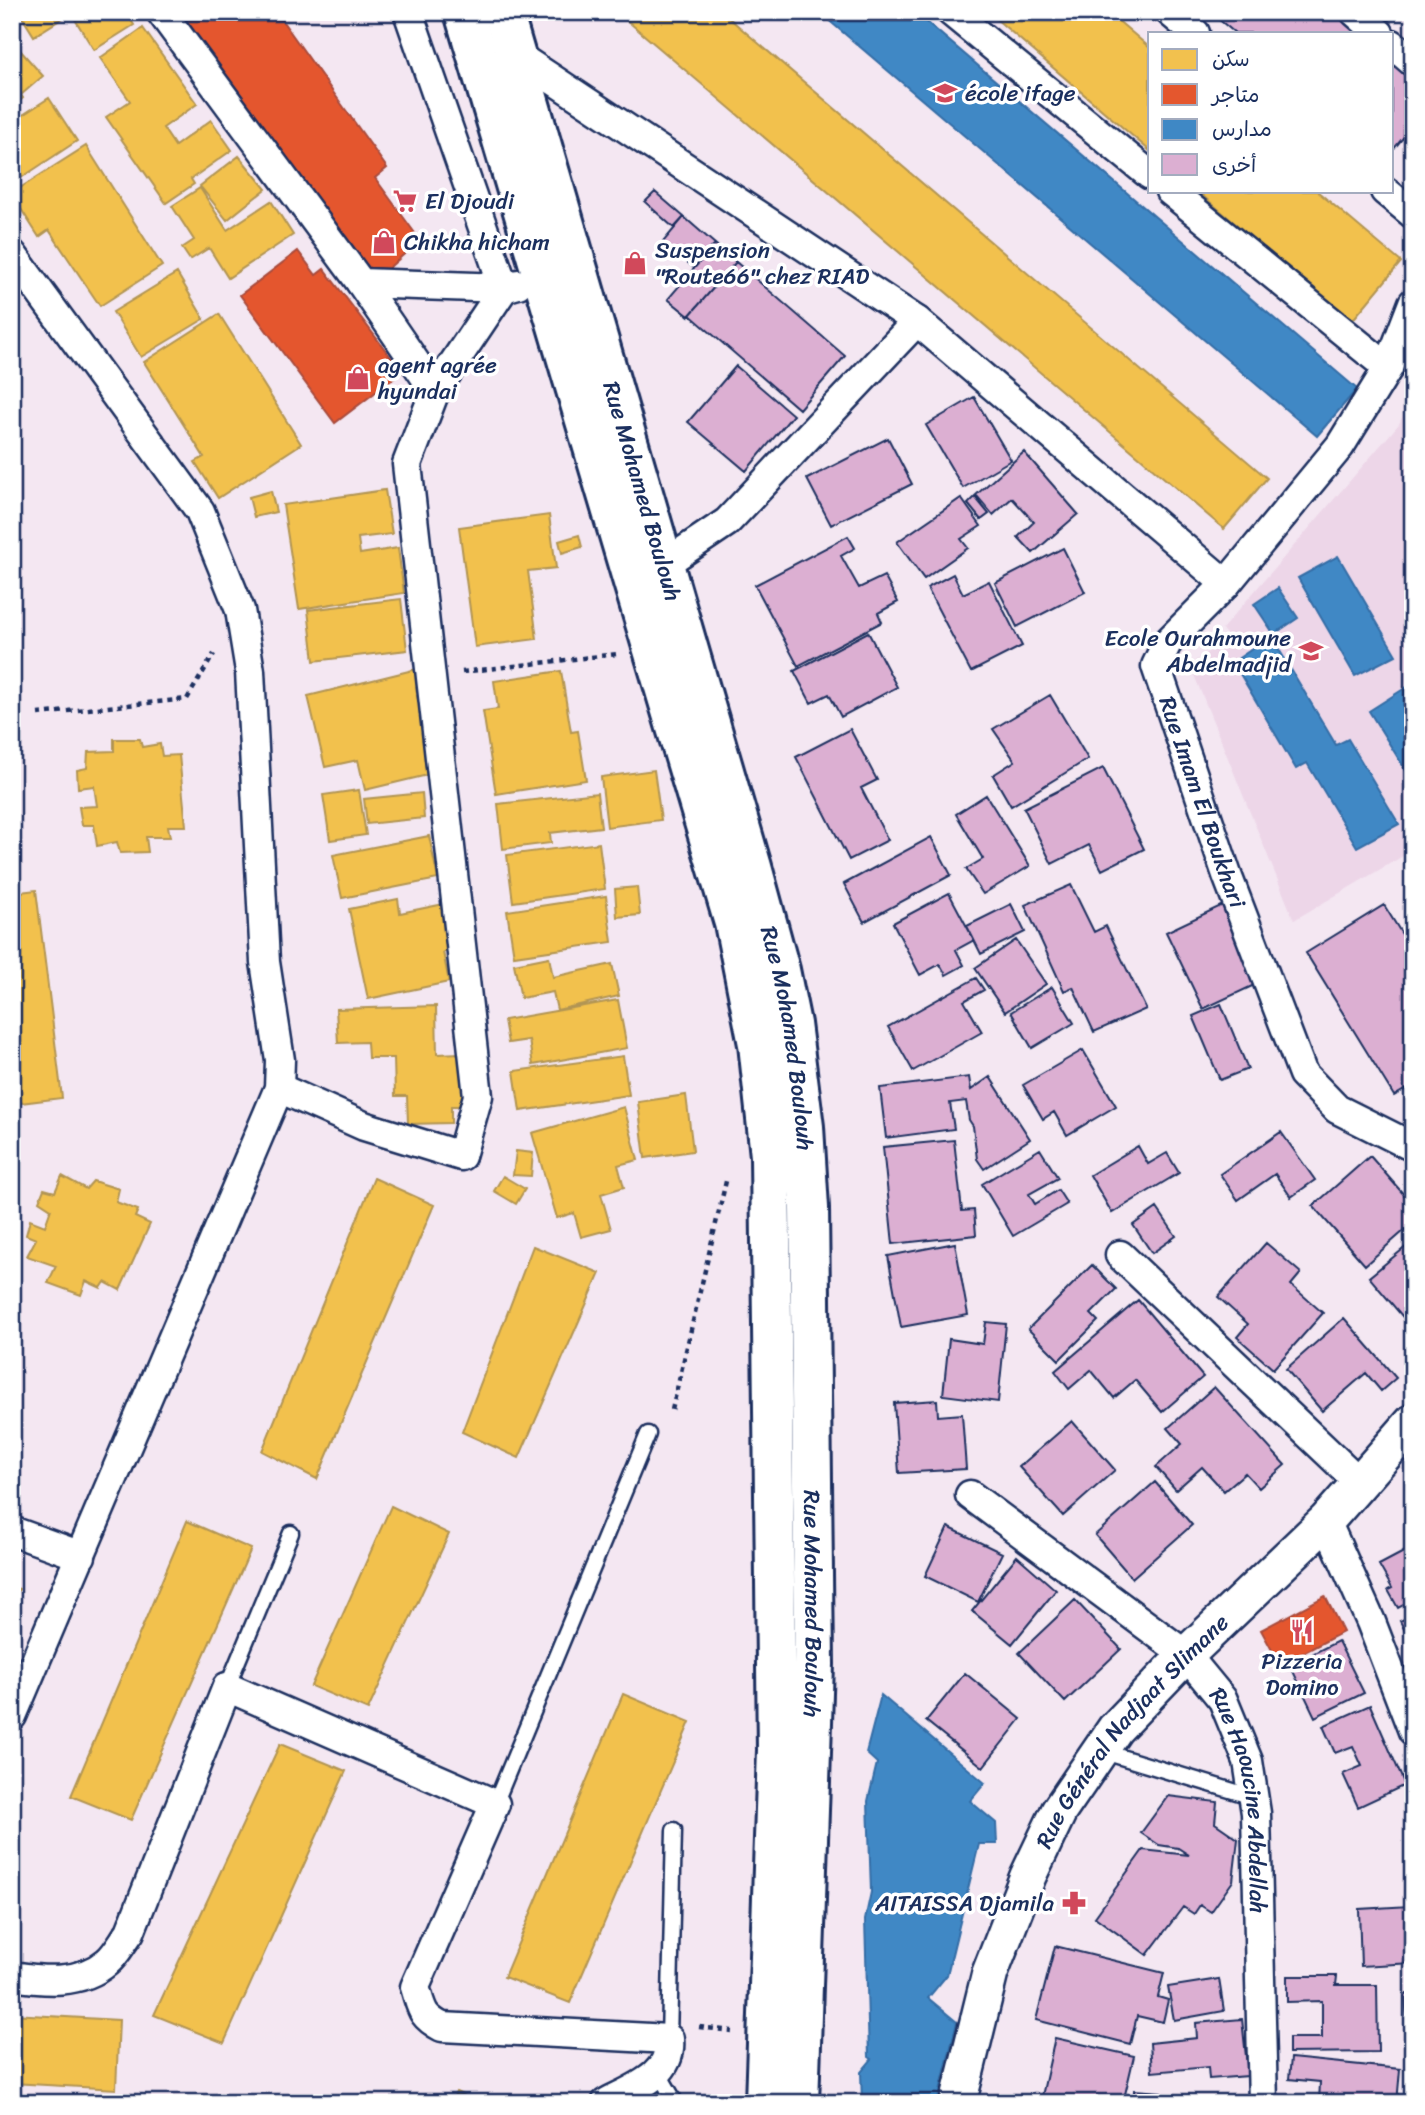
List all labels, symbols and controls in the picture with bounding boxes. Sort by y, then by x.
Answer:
legend [1148,32,1394,192]
text: سكن [1212,40,1250,78]
place label: école ifage [965,73,1076,114]
text: متاجر [1210,76,1259,114]
school or university icon: école ifage [931,79,959,107]
text: مدارس [1212,110,1272,148]
text: أخرى [1212,146,1256,184]
place label: El Djoudi [425,181,515,222]
supermarket icon: El Djoudi [391,187,419,215]
place label: Chikha hicham [404,222,550,263]
shop icon: Chikha hicham [370,228,398,256]
place label: Suspension "Route66" chez RIAD [655,230,869,297]
shop icon: Suspension "Route66" chez RIAD [621,249,649,277]
place label: agent agrée hyundai [377,345,497,412]
shop icon: agent agrée hyundai [344,364,372,392]
street label: Rue Mohamed Boulouh [591,376,694,606]
place label: Ecole Ourahmoune Abdelmadjid [1104,618,1293,685]
school or university icon: Ecole Ourahmoune Abdelmadjid [1297,637,1325,665]
street label: Rue Imam El Boukhari [1147,691,1258,915]
street label: Rue Mohamed Boulouh [748,921,826,1152]
street label: Rue Mohamed Boulouh [792,1490,835,1718]
street label: Rue Général Nadjaat Slimane [1024,1603,1239,1855]
restaurant icon: Pizzeria Domino [1288,1617,1316,1645]
place label: Pizzeria Domino [1261,1641,1343,1708]
street label: Rue Haoucine Abdellah [1199,1677,1279,1914]
place label: AITAISSA Djamila [874,1883,1054,1924]
pharmacy icon: AITAISSA Djamila [1060,1889,1088,1917]

